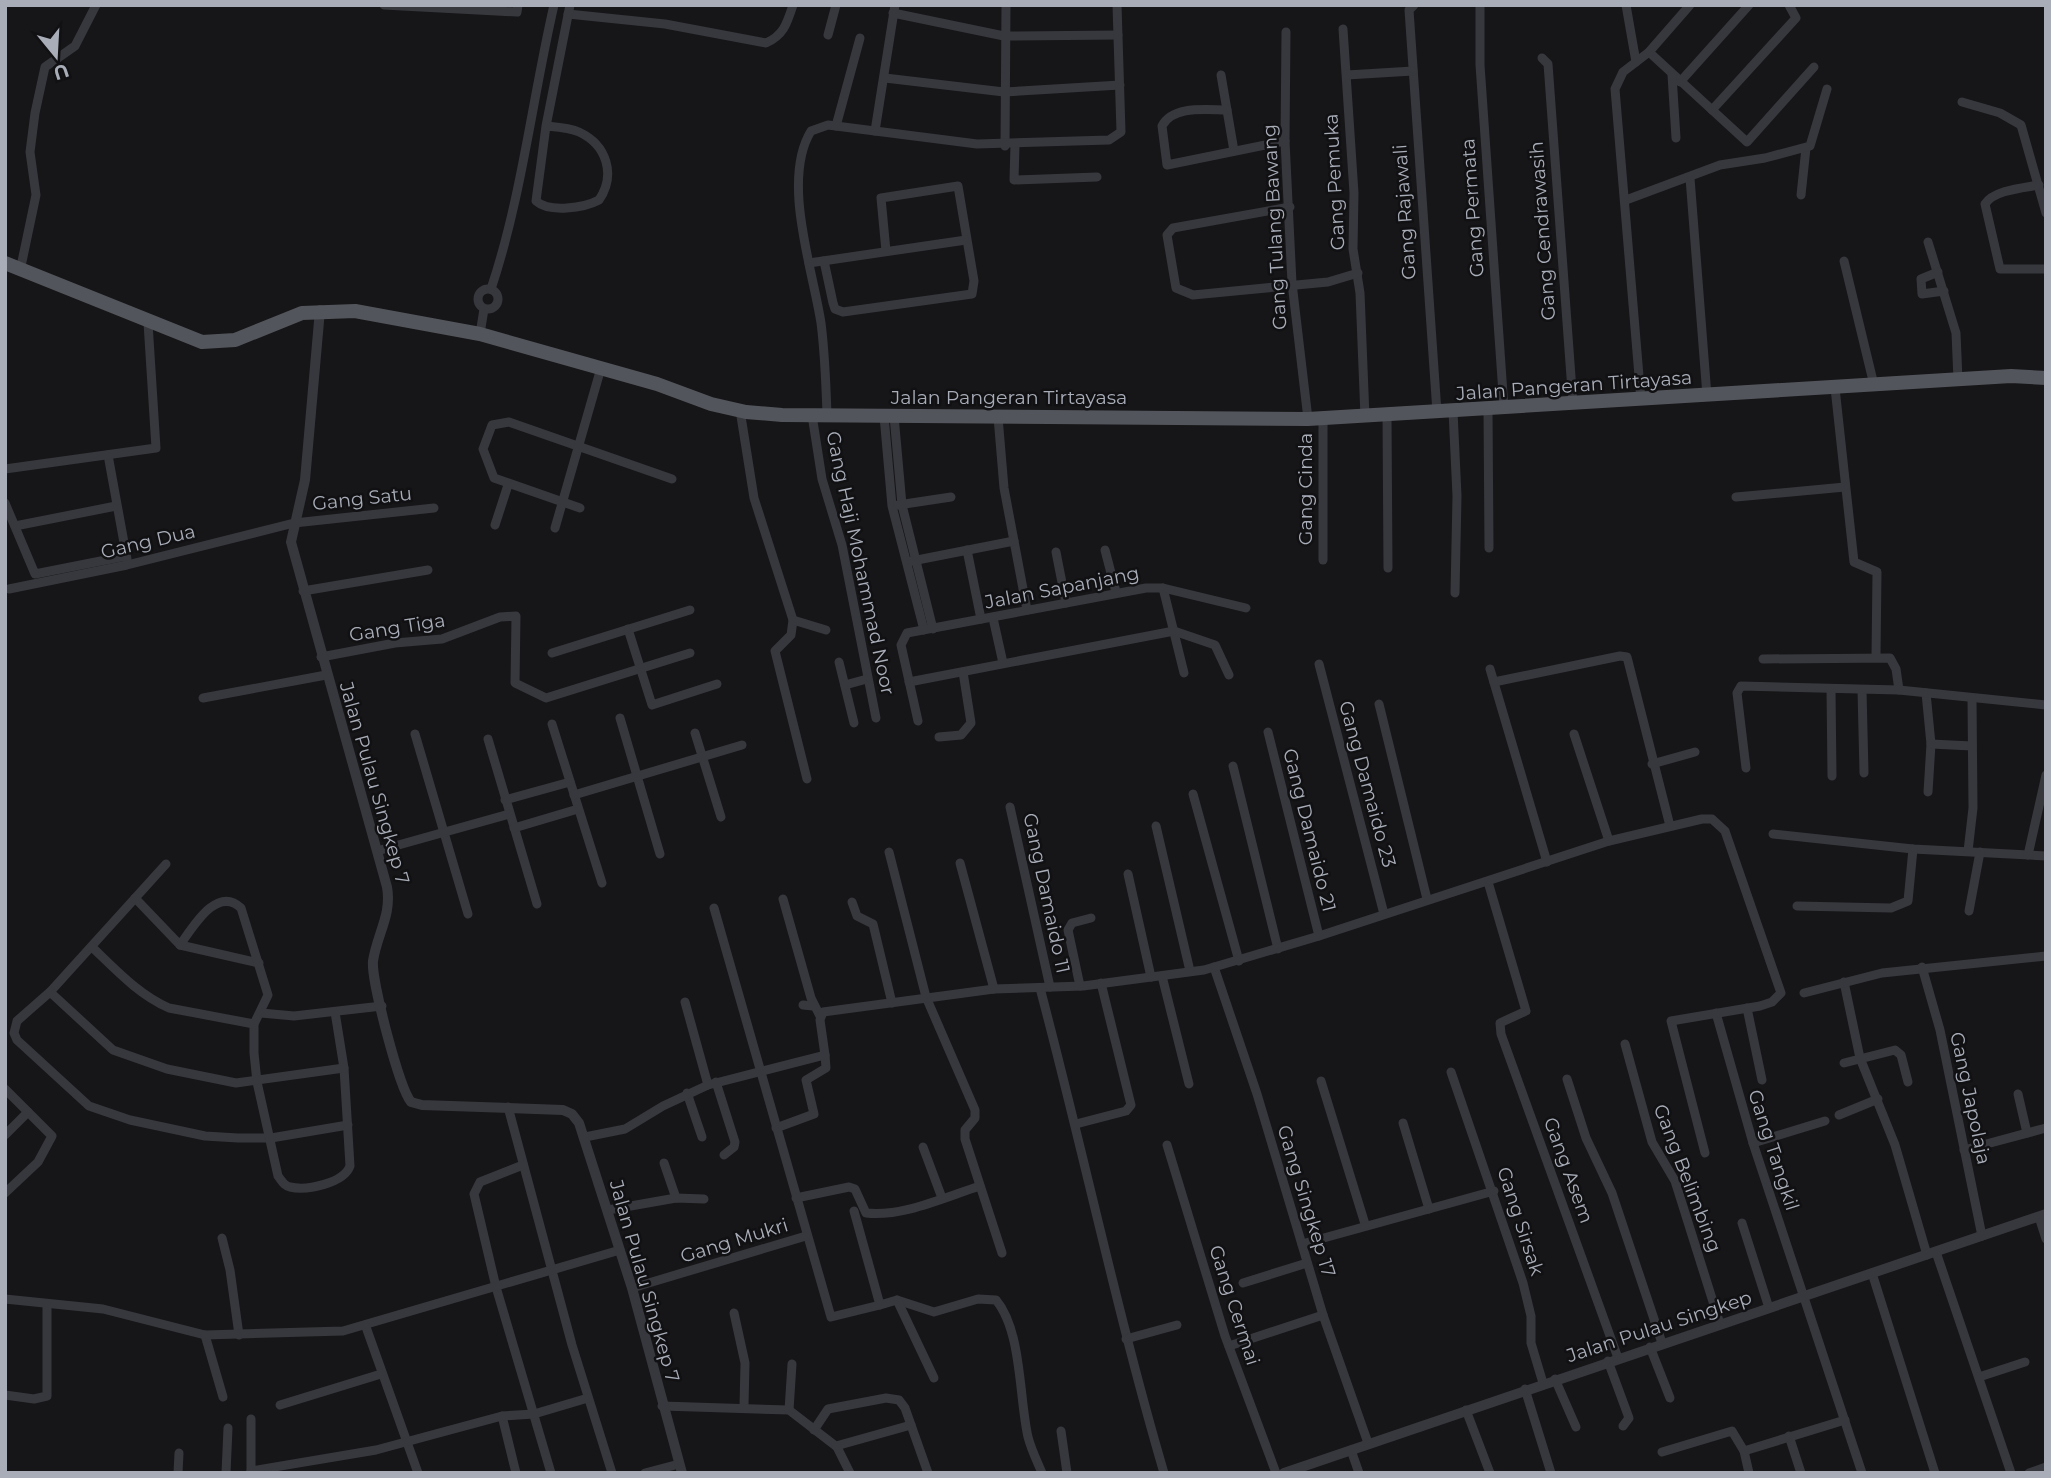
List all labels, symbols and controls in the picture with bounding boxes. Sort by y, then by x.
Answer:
north arrow [21,21,91,91]
text: U [50,58,72,85]
street label: Gang Pemuka [1319,113,1350,251]
street label: Gang Tulang Bawang [1258,123,1291,330]
street label: Gang Permata [1456,138,1489,278]
street label: Gang Cendrawasih [1525,141,1560,321]
street label: Gang Rajawali [1388,144,1421,280]
street label: Jalan Pangeran Tirtayasa [1454,366,1693,405]
street label: Jalan Pangeran Tirtayasa [890,386,1127,409]
street label: Gang Haji Mohammad Noor [821,429,900,697]
street label: Gang Cinda [1294,433,1317,545]
street label: Gang Satu [311,482,413,515]
street label: Gang Dua [99,519,198,564]
street label: Jalan Sapanjang [982,561,1141,614]
street label: Gang Tiga [347,609,447,646]
street label: Jalan Pulau Singkep 7 [334,678,414,887]
street label: Gang Damaido 23 [1334,698,1401,870]
street label: Gang Damaido 21 [1278,746,1341,914]
street label: Gang Damaido 11 [1018,811,1075,976]
street label: Gang Japolaja [1945,1030,1996,1167]
street label: Gang Tangkil [1743,1087,1804,1214]
street label: Gang Belimbing [1649,1101,1726,1255]
street label: Gang Asem [1539,1114,1598,1226]
street label: Gang Singkep 17 [1272,1122,1341,1280]
street label: Gang Sirsak [1492,1164,1549,1279]
street label: Jalan Pulau Singkep 7 [604,1176,684,1385]
street label: Gang Mukri [677,1213,791,1268]
street label: Gang Cermai [1204,1242,1265,1368]
street label: Jalan Pulau Singkep [1563,1286,1755,1368]

